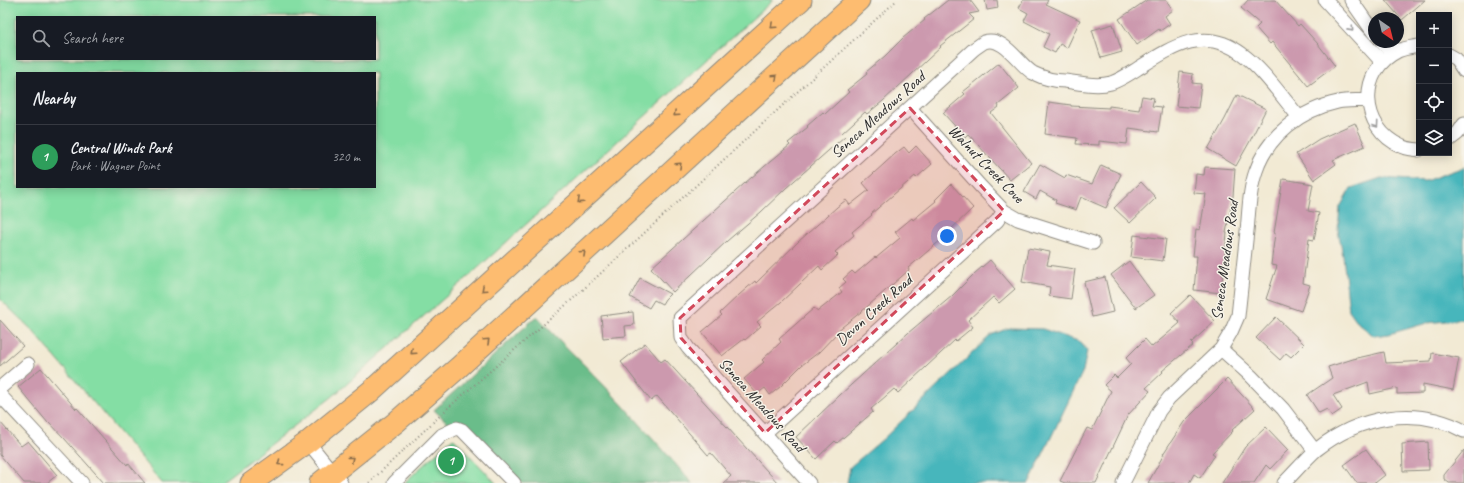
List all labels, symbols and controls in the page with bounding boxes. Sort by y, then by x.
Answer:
north arrow [1368,12,1404,48]
map controls [1416,12,1452,156]
button: + [1416,12,1452,48]
search box [16,16,376,60]
one-way arrow [770,22,777,29]
one-way arrow [1347,24,1354,32]
icon: search [30,27,52,49]
text: Search here [62,29,123,48]
button: − [1416,48,1452,84]
street label: Seneca Meadows Road [827,65,932,163]
one-way arrow [770,75,777,82]
button: locate [1416,84,1452,120]
text: Nearby [32,88,75,109]
one-way arrow [674,109,681,116]
one-way arrow [1371,120,1378,127]
button: layers [1416,120,1452,156]
street label: Walnut Creek Cove [944,121,1029,208]
text: Central Winds Park [70,139,172,158]
text: 1 [42,149,48,165]
text: 320 m [332,149,360,165]
text: Park · Wagner Point [70,158,160,174]
one-way arrow [674,162,682,170]
one-way arrow [577,196,585,204]
street label: Seneca Meadows Road [1207,196,1244,321]
your location [937,226,957,246]
one-way arrow [578,250,586,258]
street label: Devon Creek Road [831,268,919,350]
one-way arrow [481,284,489,291]
one-way arrow [482,338,490,346]
one-way arrow [411,348,418,355]
street label: Seneca Meadows Road [714,354,812,459]
pin: 1 [438,446,464,476]
one-way arrow [347,457,354,464]
one-way arrow [277,458,284,465]

